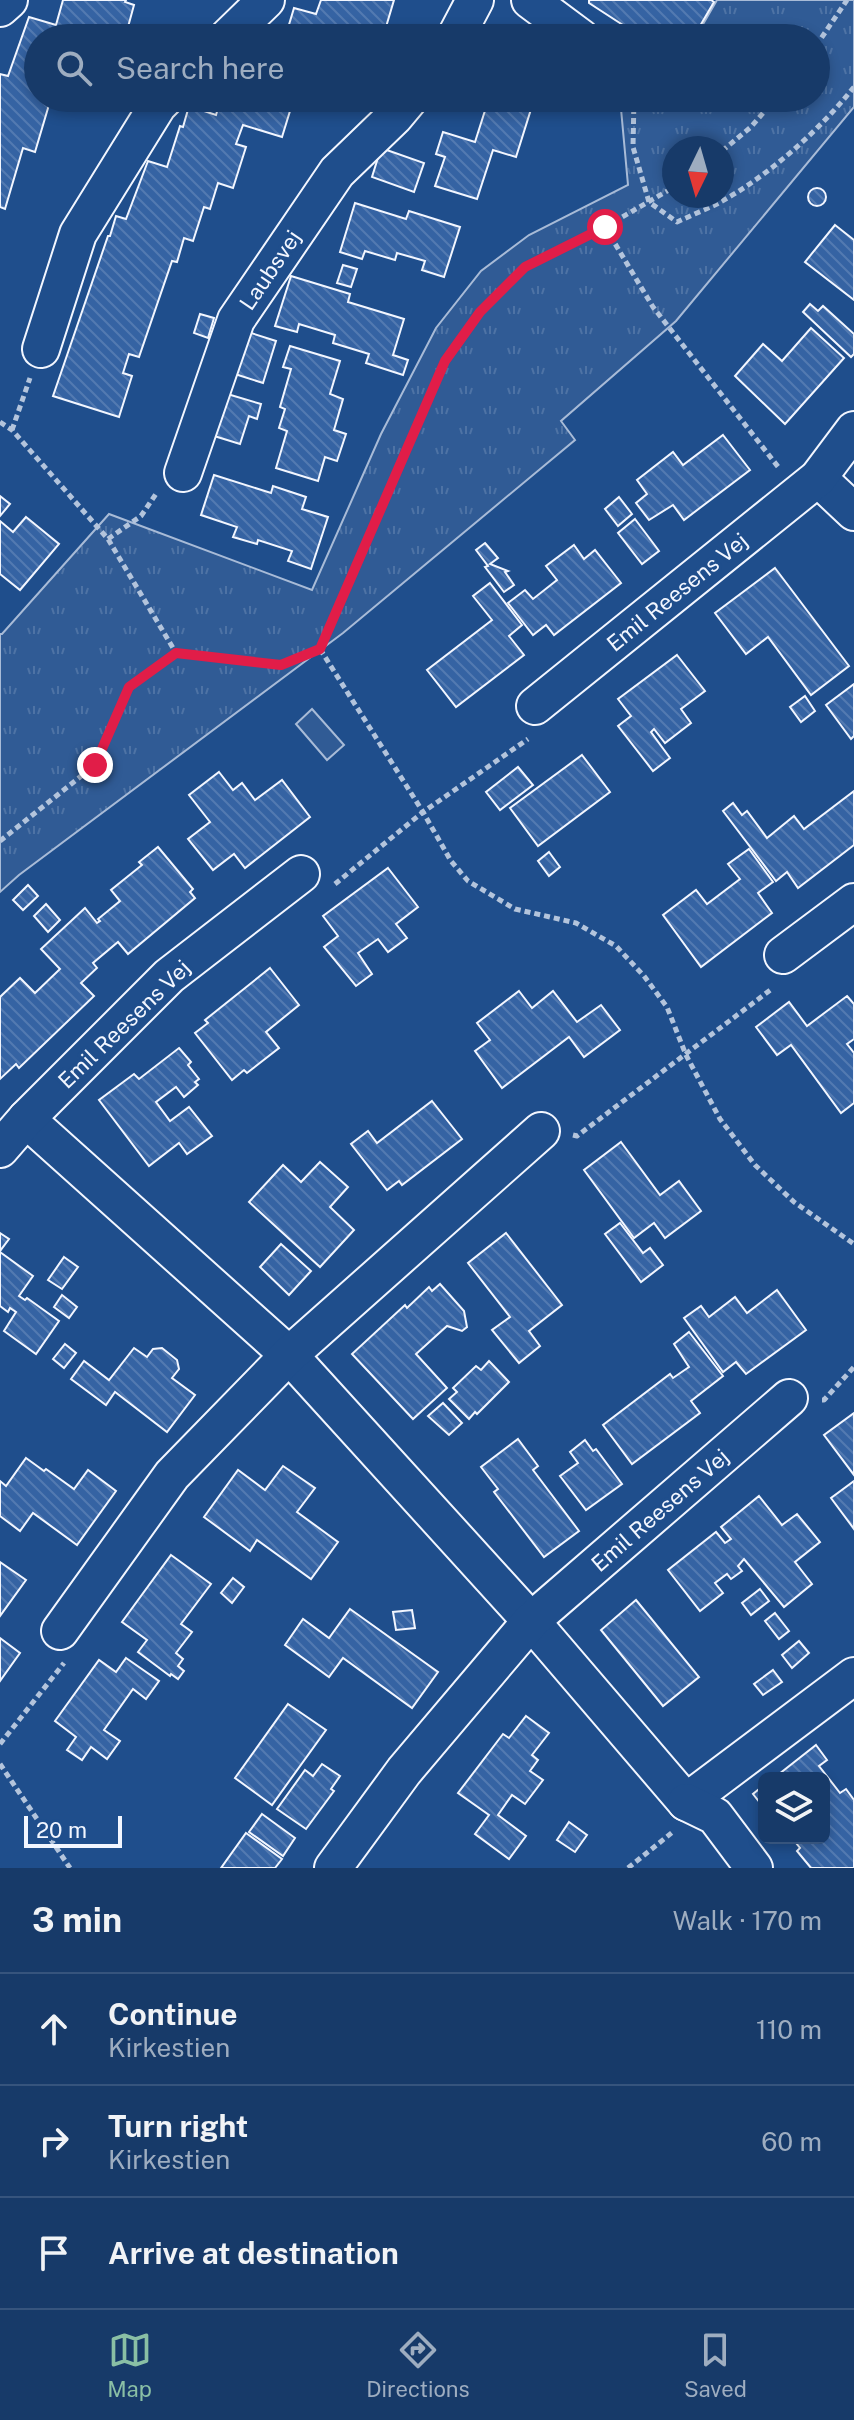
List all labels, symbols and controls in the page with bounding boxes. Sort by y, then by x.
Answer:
search box [24,24,830,112]
icon: search [52,46,96,90]
text: Search here [116,50,284,86]
north arrow [662,136,734,208]
route start [587,209,623,245]
street label: Laubsvej [234,225,306,315]
street label: Emil Reesens Vej [601,527,753,657]
route end [77,747,113,783]
street label: Emil Reesens Vej [53,954,195,1094]
street label: Emil Reesens Vej [586,1443,734,1577]
map controls [758,1772,830,1844]
button: layers [758,1772,830,1844]
scale bar [24,1812,122,1848]
text: 20 m [36,1817,87,1843]
text: 3 min [32,1900,122,1940]
text: Walk · 170 m [673,1905,822,1936]
text: Continue [108,1996,238,2032]
icon: ahead [32,2007,76,2051]
text: 110 m [756,2014,822,2045]
text: Kirkestien [108,2032,230,2063]
text: Turn right [108,2108,248,2144]
icon: right [32,2119,76,2163]
text: 60 m [761,2126,822,2157]
text: Kirkestien [108,2144,230,2175]
icon: arrive [32,2231,76,2275]
text: Arrive at destination [108,2235,399,2271]
tab: Map [107,2328,152,2402]
tab: Directions [366,2328,470,2402]
tab: Saved [684,2328,747,2402]

